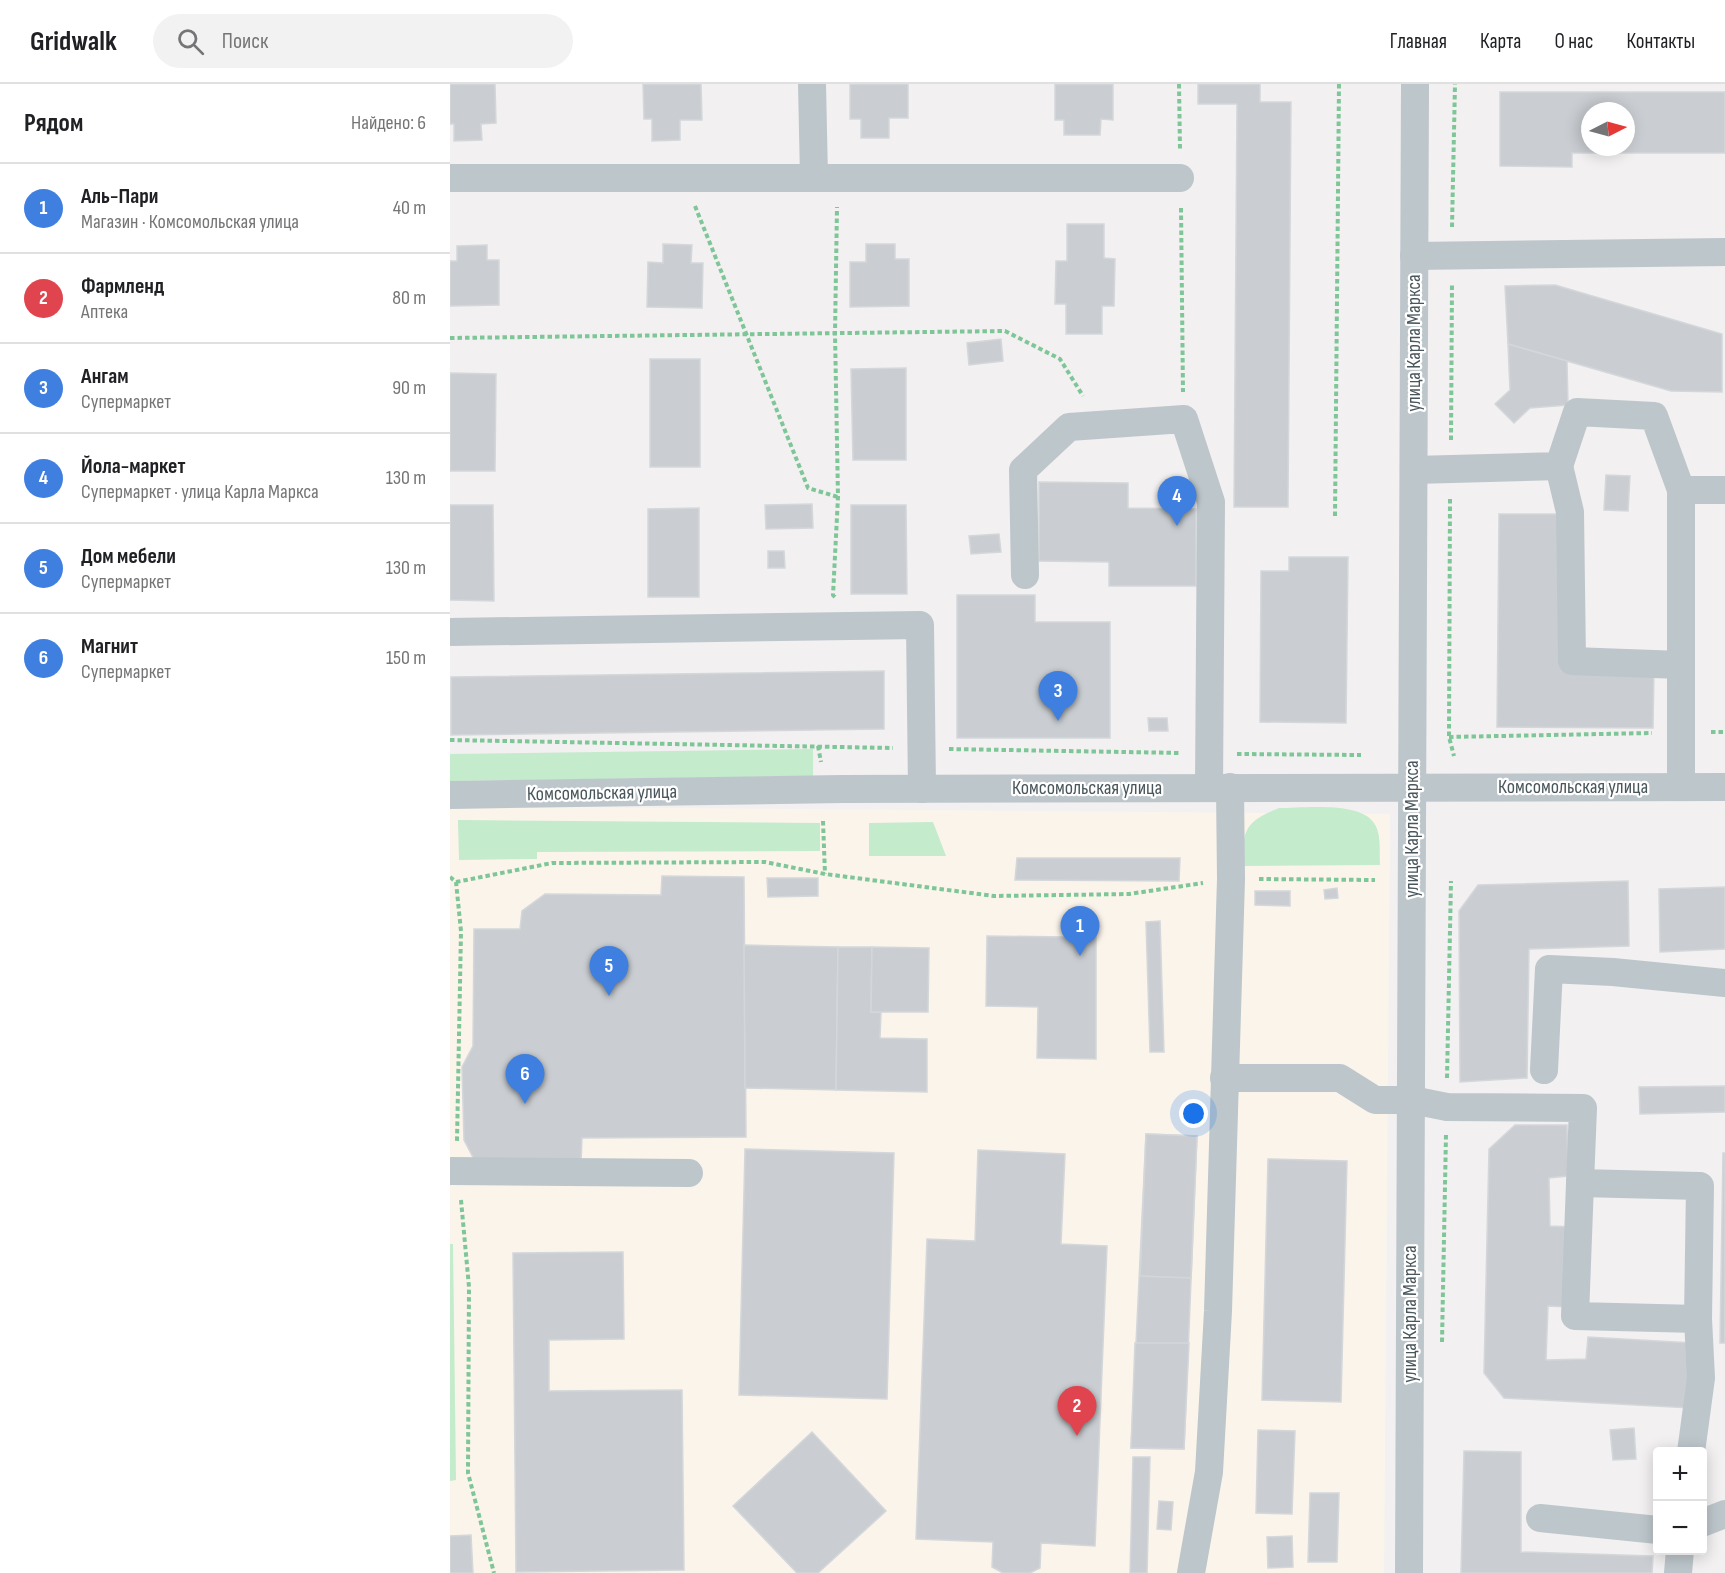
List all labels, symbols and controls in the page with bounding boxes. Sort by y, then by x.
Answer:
search box [153,14,573,68]
text: Gridwalk [30,25,117,58]
icon: search [174,25,207,58]
text: Поиск [222,28,268,55]
text: Главная [1390,29,1447,54]
text: Карта [1480,29,1521,54]
text: О нас [1554,29,1593,54]
text: Контакты [1626,29,1695,54]
north arrow [1581,102,1635,156]
text: Рядом [24,108,83,139]
text: Найдено: 6 [351,111,426,135]
text: Аль-Пари [81,183,158,210]
text: 1 [40,196,47,220]
text: 40 m [393,196,426,220]
text: Магазин · Комсомольская улица [81,210,299,234]
text: Фармленд [81,273,164,300]
street label: улица Карла Маркса [1402,274,1426,412]
text: 2 [39,286,48,310]
text: 80 m [392,286,426,310]
text: Аптека [81,300,128,324]
text: Ангам [81,363,129,390]
text: 3 [39,376,48,400]
text: 90 m [392,376,426,400]
text: Супермаркет [81,390,171,414]
text: Йола-маркет [81,453,185,480]
text: 4 [39,466,48,490]
text: 130 m [386,466,426,490]
pin: 4 [1158,476,1196,526]
text: Супермаркет · улица Карла Маркса [81,480,319,504]
text: Дом мебели [81,543,176,570]
text: 5 [39,556,48,580]
text: 130 m [386,556,426,580]
text: Супермаркет [81,570,171,594]
text: Магнит [81,633,138,660]
text: 6 [39,646,48,670]
text: 150 m [386,646,426,670]
text: Супермаркет [81,660,171,684]
pin: 3 [1038,672,1078,721]
street label: улица Карла Маркса [1400,760,1424,898]
street label: Комсомольская улица [1498,775,1648,799]
street label: Комсомольская улица [1012,776,1162,800]
street label: Комсомольская улица [527,780,677,806]
pin: 1 [1060,906,1100,956]
pin: 5 [590,946,628,996]
pin: 6 [506,1054,544,1104]
your location [1179,1099,1208,1128]
street label: улица Карла Маркса [1398,1245,1422,1383]
pin: 2 [1058,1386,1096,1436]
map controls [1653,1447,1707,1555]
button: + [1653,1447,1707,1501]
button: − [1653,1501,1707,1555]

